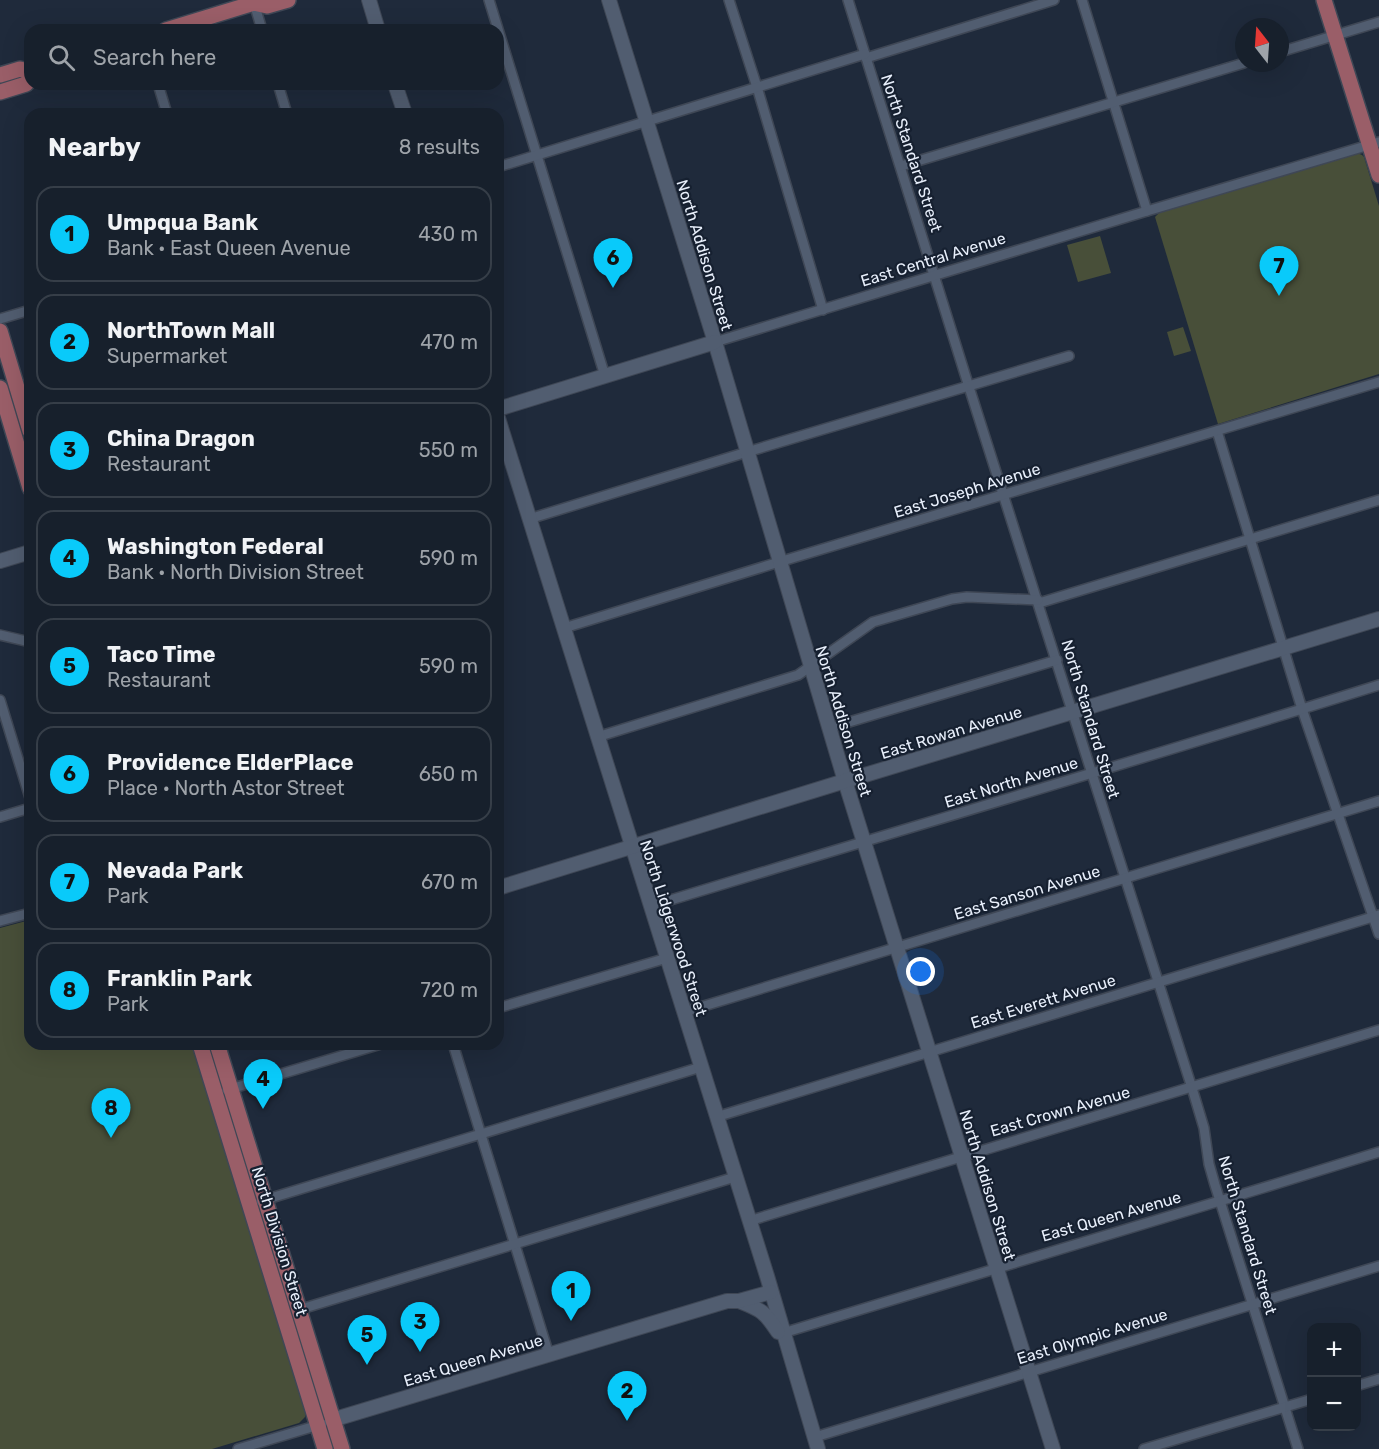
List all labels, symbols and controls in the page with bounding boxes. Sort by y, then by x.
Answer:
north arrow [1235,18,1289,72]
search box [24,24,504,90]
icon: search [45,41,78,74]
text: Search here [93,44,216,71]
street label: North Standard Street [877,72,946,235]
text: Nearby [48,132,141,163]
text: 8 results [399,135,480,159]
street label: North Addison Street [673,177,737,333]
text: Umpqua Bank [107,209,258,236]
text: 1 [65,222,74,246]
text: 430 m [418,222,478,246]
street label: East Central Avenue [858,228,1008,291]
text: Bank · East Queen Avenue [107,236,351,260]
pin: 6 [594,238,632,288]
pin: 7 [1260,246,1298,296]
text: NorthTown Mall [107,317,275,344]
text: 2 [63,330,76,354]
text: 470 m [420,330,478,354]
text: Supermarket [107,344,227,368]
text: China Dragon [107,425,255,452]
text: 3 [63,438,76,462]
text: 550 m [419,438,478,462]
text: Restaurant [107,452,211,476]
street label: East Joseph Avenue [892,459,1043,522]
text: Washington Federal [107,533,324,560]
text: 4 [63,546,76,570]
text: 590 m [419,546,478,570]
text: Bank · North Division Street [107,560,364,584]
street label: North Standard Street [1057,637,1124,801]
text: Taco Time [107,641,216,668]
street label: North Addison Street [812,643,876,799]
text: 5 [63,654,76,678]
text: 590 m [419,654,478,678]
text: Restaurant [107,668,211,692]
street label: East Rowan Avenue [878,702,1024,763]
text: Providence ElderPlace [107,749,353,776]
street label: East North Avenue [942,753,1080,812]
text: 6 [63,762,76,786]
text: 650 m [419,762,478,786]
text: Place · North Astor Street [107,776,344,800]
street label: North Lidgerwood Street [636,838,711,1019]
text: Nevada Park [107,857,243,884]
street label: East Sanson Avenue [952,861,1103,924]
text: 7 [64,870,75,894]
text: 670 m [421,870,478,894]
text: Park [107,884,149,908]
your location [906,957,935,986]
text: Franklin Park [107,965,252,992]
street label: East Everett Avenue [968,970,1118,1033]
text: 8 [63,978,76,1002]
text: 720 m [421,978,478,1002]
text: Park [107,992,149,1016]
pin: 4 [244,1060,282,1109]
street label: East Crown Avenue [988,1082,1132,1141]
pin: 8 [92,1088,130,1138]
street label: North Addison Street [956,1107,1020,1263]
street label: North Standard Street [1214,1153,1281,1317]
street label: North Division Street [248,1164,311,1318]
street label: East Queen Avenue [1039,1187,1183,1246]
pin: 1 [552,1272,590,1321]
pin: 3 [400,1302,440,1352]
street label: East Olympic Avenue [1015,1305,1170,1368]
pin: 5 [348,1316,386,1365]
map controls [1307,1323,1361,1431]
button: + [1307,1323,1361,1377]
street label: East Queen Avenue [401,1330,545,1391]
pin: 2 [608,1372,646,1421]
button: − [1307,1377,1361,1431]

